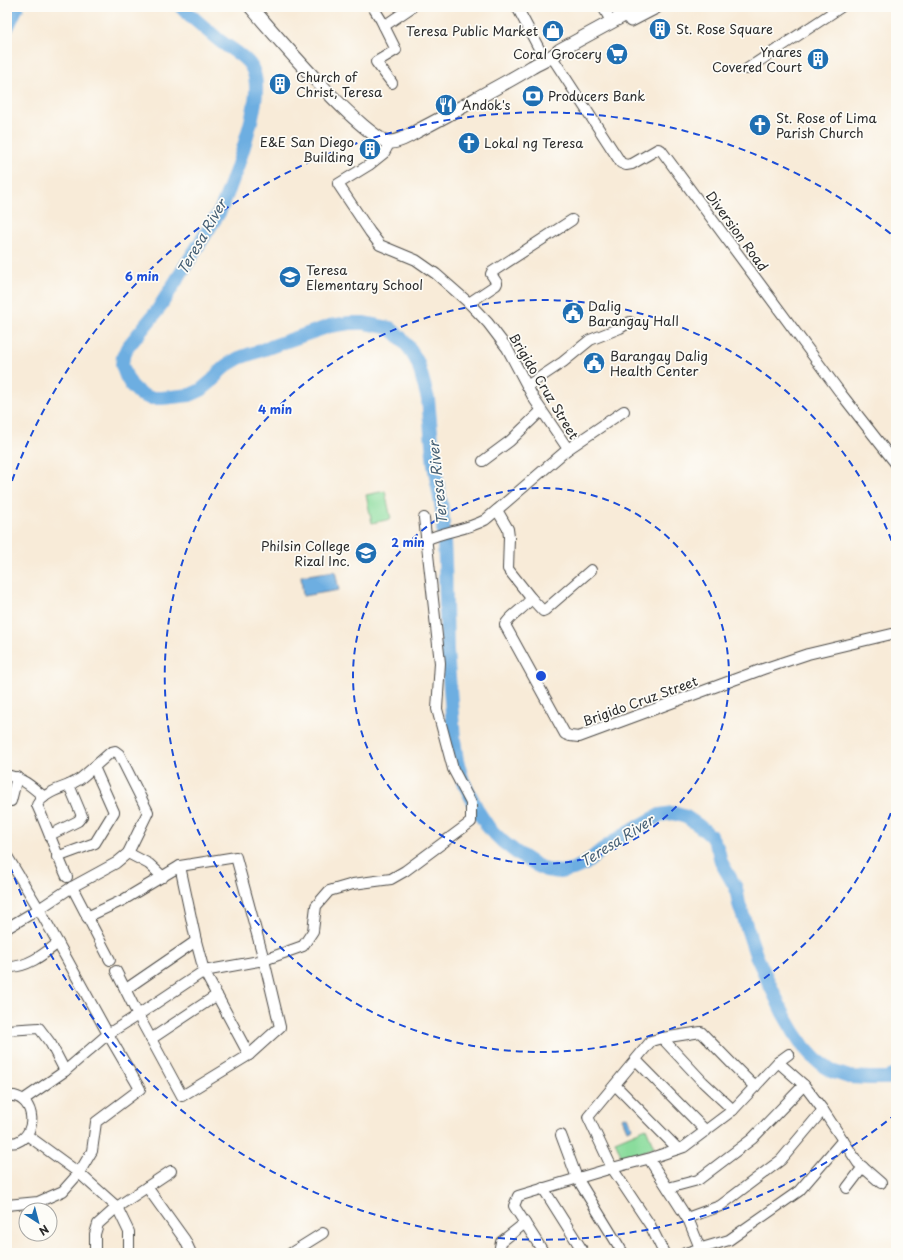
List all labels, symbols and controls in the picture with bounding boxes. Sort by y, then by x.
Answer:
building icon: St. Rose Square [647,16,673,42]
shop icon: Teresa Public Market [540,18,566,44]
place label: St. Rose Square [676,19,773,38]
place label: Teresa Public Market [406,21,538,40]
supermarket icon: Coral Grocery [604,41,630,67]
place label: Ynares Covered Court [712,42,802,76]
place label: Coral Grocery [513,44,602,63]
building icon: Ynares Covered Court [805,46,831,72]
place label: Church of Christ, Teresa [296,67,383,101]
building icon: Church of Christ, Teresa [267,71,293,97]
bank icon: Producers Bank [520,83,546,109]
place label: Producers Bank [548,86,645,105]
restaurant icon: Andok's [433,92,459,118]
place label: Andok's [462,95,511,114]
place label: St. Rose of Lima Parish Church [776,108,877,142]
church icon: St. Rose of Lima Parish Church [747,112,773,138]
church icon: Lokal ng Teresa [456,130,482,156]
place label: E&E San Diego Building [260,132,354,166]
place label: Lokal ng Teresa [484,133,584,152]
building icon: E&E San Diego Building [357,136,383,162]
street label: Diversion Road [702,187,773,274]
water label: Teresa River [172,194,232,278]
place label: Teresa Elementary School [306,260,423,294]
school or university icon: Teresa Elementary School [277,264,303,290]
text: 6 min [125,267,159,285]
place label: Dalig Barangay Hall [588,296,679,330]
public building icon: Dalig Barangay Hall [560,300,586,326]
street label: Brigido Cruz Street [505,329,584,443]
place label: Barangay Dalig Health Center [610,346,708,380]
public building icon: Barangay Dalig Health Center [581,350,607,376]
text: 4 min [258,400,292,418]
water label: Teresa River [423,439,452,526]
text: 2 min [391,533,425,551]
place label: Philsin College Rizal Inc. [261,536,350,570]
school or university icon: Philsin College Rizal Inc. [353,540,379,566]
centre of rings [534,669,548,683]
street label: Brigido Cruz Street [580,671,700,730]
water label: Teresa River [576,809,659,872]
north arrow [18,1202,58,1242]
text: N [35,1221,53,1240]

